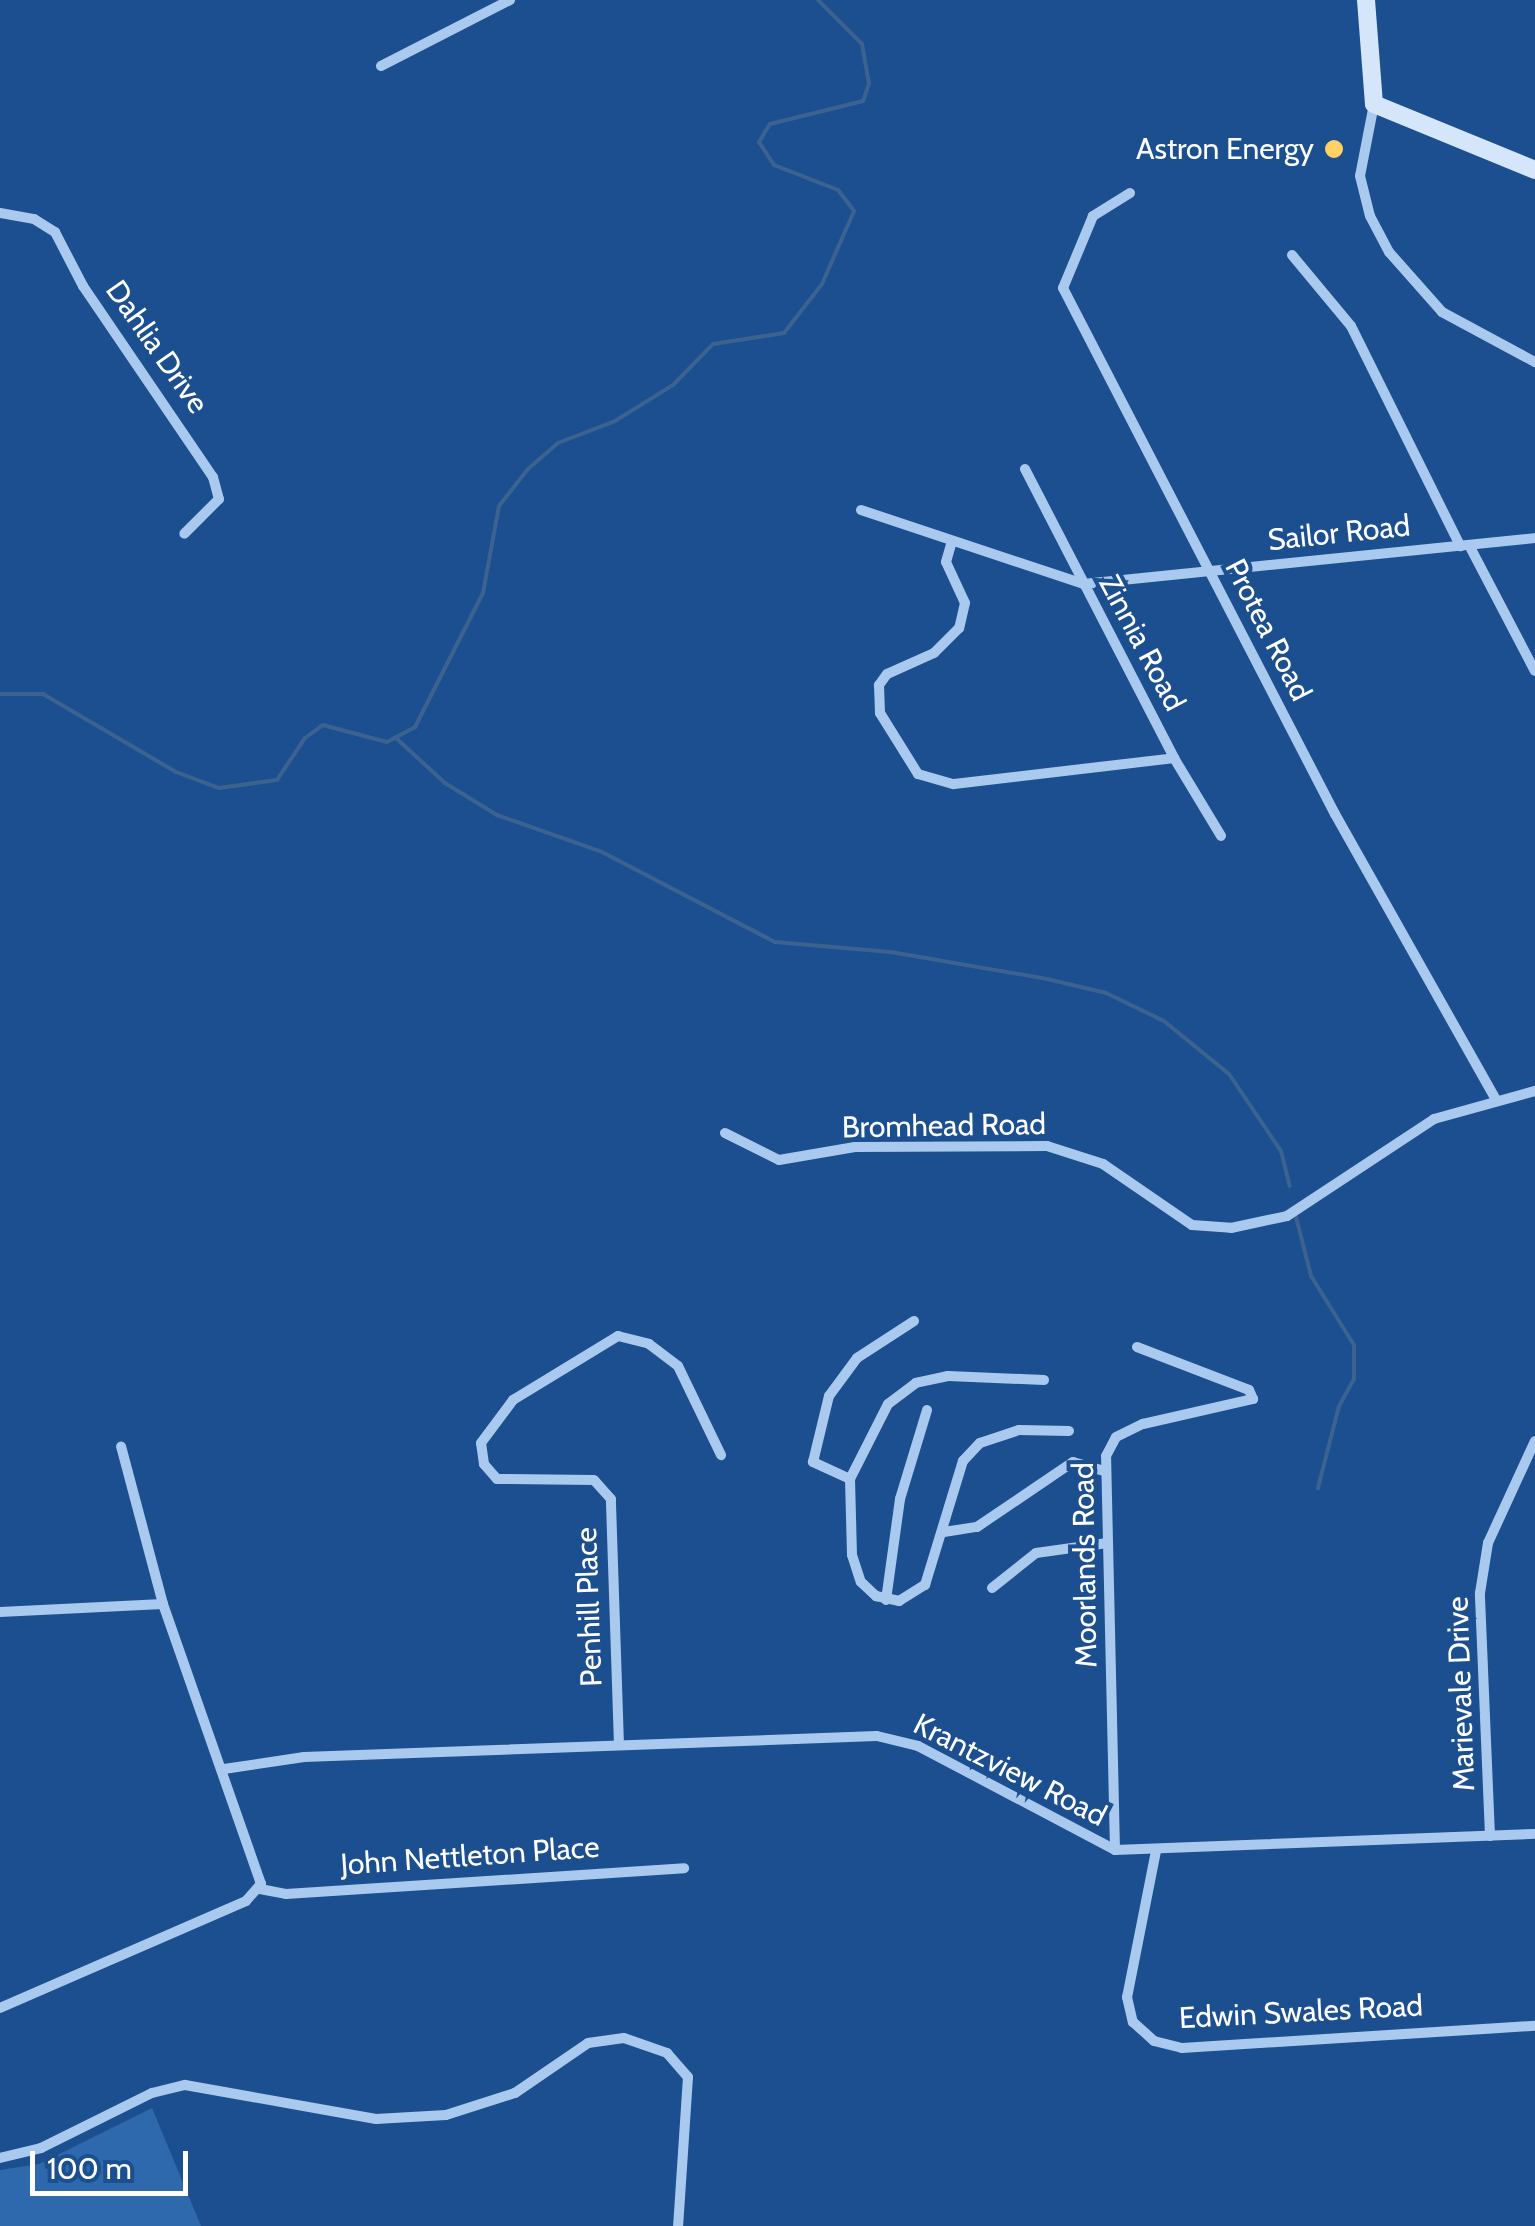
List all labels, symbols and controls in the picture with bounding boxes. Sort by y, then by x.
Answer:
place label: Astron Energy [1136,131,1314,167]
marker: Astron Energy [1323,138,1345,160]
street label: Dahlia Drive [98,274,216,420]
street label: Sailor Road [1266,508,1412,558]
street label: Protea Road [1217,553,1319,707]
street label: Zinnia Road [1091,569,1193,717]
street label: Bromhead Road [842,1106,1046,1146]
street label: Moorlands Road [1065,1462,1105,1668]
street label: Penhill Place [568,1527,610,1687]
street label: Marievale Drive [1440,1596,1482,1792]
street label: Krantzview Road [908,1706,1112,1834]
street label: John Nettleton Place [339,1829,601,1883]
street label: Edwin Swales Road [1178,1988,1424,2036]
scale bar [35,2131,192,2193]
text: 100 m [47,2150,132,2187]

